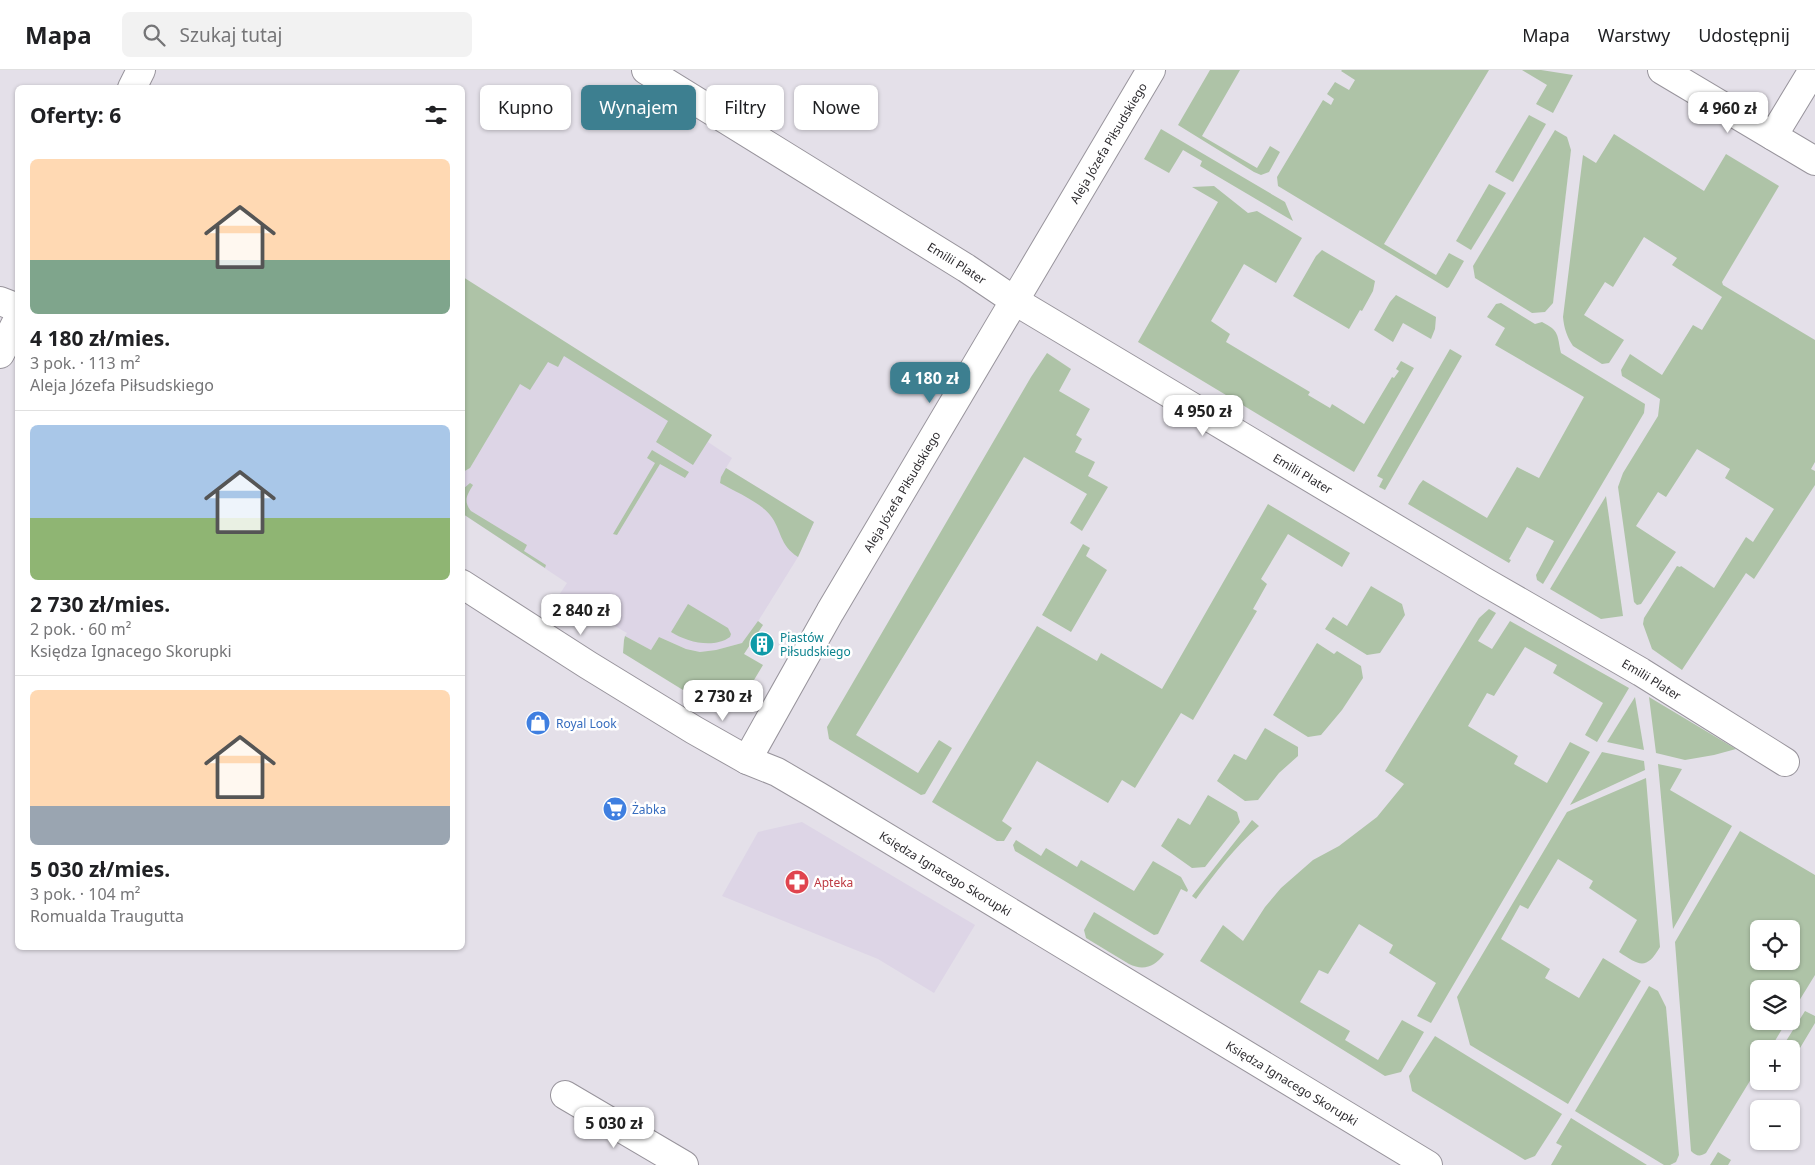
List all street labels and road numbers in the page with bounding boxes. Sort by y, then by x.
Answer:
street label: Aleja Józefa Piłsudskiego [1065,79,1150,207]
street label: Emilii Plater [924,238,990,288]
street label: Aleja Józefa Piłsudskiego [859,428,944,555]
street label: Emilii Plater [1270,449,1336,498]
street label: Emilii Plater [1619,654,1685,704]
street label: Księdza Ignacego Skorupki [876,827,1015,920]
street label: Księdza Ignacego Skorupki [1223,1036,1361,1129]

